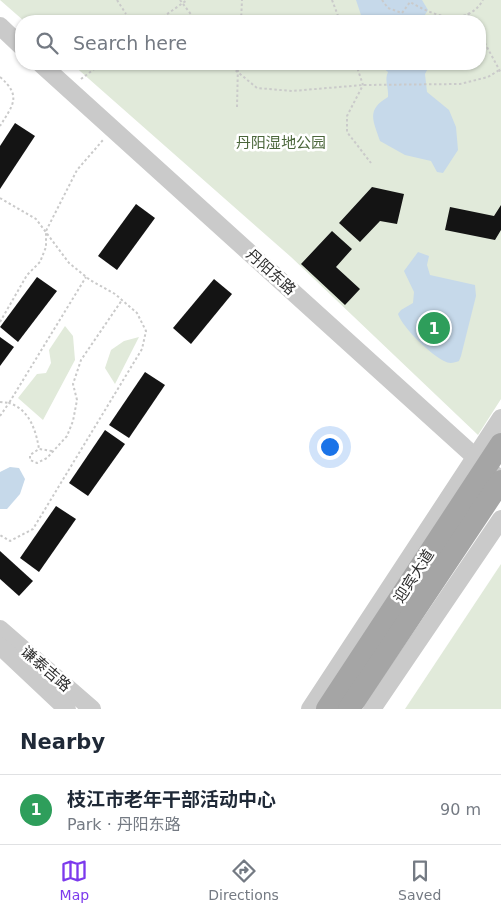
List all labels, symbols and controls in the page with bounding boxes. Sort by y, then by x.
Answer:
search box [15,15,486,70]
icon: search [33,29,61,57]
text: Search here [73,32,187,54]
park label: 丹阳湿地公园 [236,134,326,152]
street label: 丹阳东路 [243,245,299,299]
pin: 1 [418,309,450,347]
your location [317,434,343,460]
street label: 迎宾大道 [390,546,438,606]
street label: 谦泰吉路 [17,643,75,695]
text: Nearby [20,730,105,754]
text: 枝江市老年干部活动中心 [67,788,276,810]
text: 1 [30,800,42,819]
text: 90 m [440,800,481,819]
text: Park · 丹阳东路 [67,815,181,834]
tab: Map [60,857,89,903]
tab: Directions [208,857,279,903]
tab: Saved [398,857,441,903]

